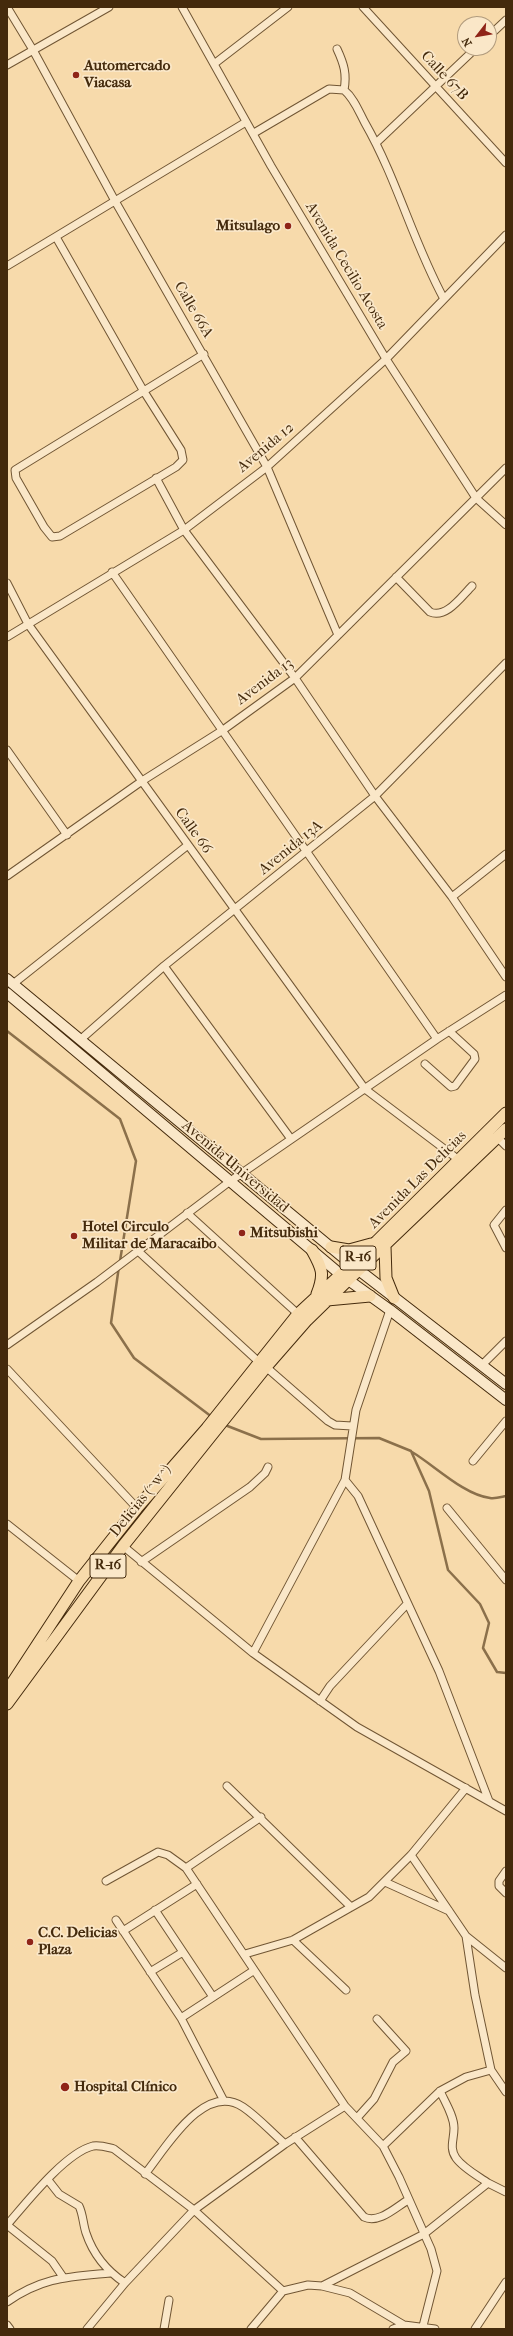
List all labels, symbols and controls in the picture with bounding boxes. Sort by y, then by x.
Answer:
north arrow [457,16,497,56]
text: N [459,35,475,49]
street label: Calle 67B [417,48,471,104]
place label: Automercado Viacasa [84,57,170,92]
marker: Automercado Viacasa [71,70,81,80]
street label: Avenida Cecilio Acosta [301,199,391,333]
place label: Mitsulago [216,217,280,235]
marker: Mitsulago [283,221,293,231]
street label: Calle 66A [170,279,216,341]
street label: Avenida 12 [234,419,298,477]
street label: Avenida 13 [233,655,297,709]
street label: Calle 66 [170,805,216,857]
street label: Avenida 13A [256,817,326,879]
street label: Avenida Universidad [178,1117,292,1217]
street label: Avenida Las Delicias [365,1127,471,1233]
place label: Hotel Circulo Militar de Maracaibo [82,1218,217,1253]
place label: Mitsubishi [250,1224,318,1242]
marker: Mitsubishi [237,1228,247,1238]
marker: Hotel Circulo Militar de Maracaibo [69,1231,79,1241]
road number: R-16 [340,1246,376,1270]
street label: Delicias (^w^) [106,1461,176,1541]
road number: R-16 [90,1554,126,1578]
place label: C.C. Delicias Plaza [38,1924,117,1959]
marker: C.C. Delicias Plaza [25,1937,35,1947]
place label: Hospital Clínico [74,2078,177,2096]
marker: Hospital Clínico [59,2081,71,2093]

